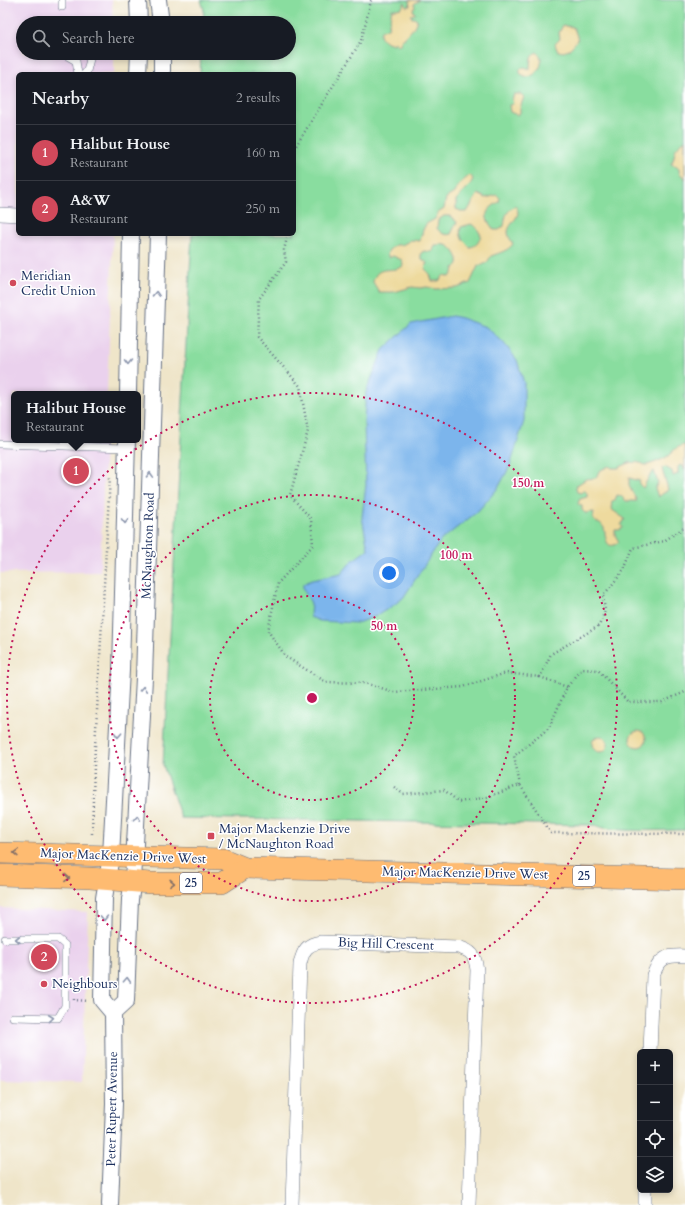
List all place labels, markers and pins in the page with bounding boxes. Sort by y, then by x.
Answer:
place label: Meridian Credit Union [21,267,96,300]
marker: Meridian Credit Union [8,278,18,288]
pin: 1 [63,456,89,486]
centre of rings [305,691,319,705]
place label: Major Mackenzie Drive / McNaughton Road [219,820,350,853]
marker: Major Mackenzie Drive / McNaughton Road [206,831,216,841]
pin: 2 [31,942,57,972]
place label: Neighbours [52,975,117,993]
marker: Neighbours [39,979,49,989]

